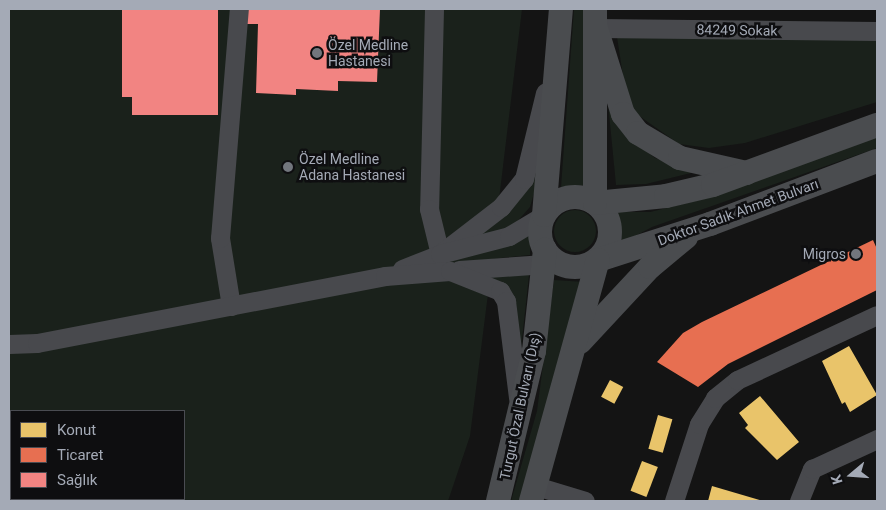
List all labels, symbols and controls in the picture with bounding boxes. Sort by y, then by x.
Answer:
street label: 84249 Sokak [696,21,778,39]
place label: Özel Medline Hastanesi [328,37,408,70]
marker: Özel Medline Hastanesi [310,46,324,60]
place label: Özel Medline Adana Hastanesi [299,151,405,184]
marker: Özel Medline Adana Hastanesi [281,160,295,174]
street label: Doktor Sadık Ahmet Bulvarı [655,175,821,249]
place label: Migros [803,246,846,262]
marker: Migros [850,248,862,260]
street label: Turgut Özal Bulvarı (Dış) [496,331,544,481]
legend [10,410,185,500]
text: Konut [57,421,96,439]
text: Ticaret [57,446,103,464]
north arrow [826,450,876,500]
text: Sağlık [57,471,97,489]
text: K [828,473,846,486]

